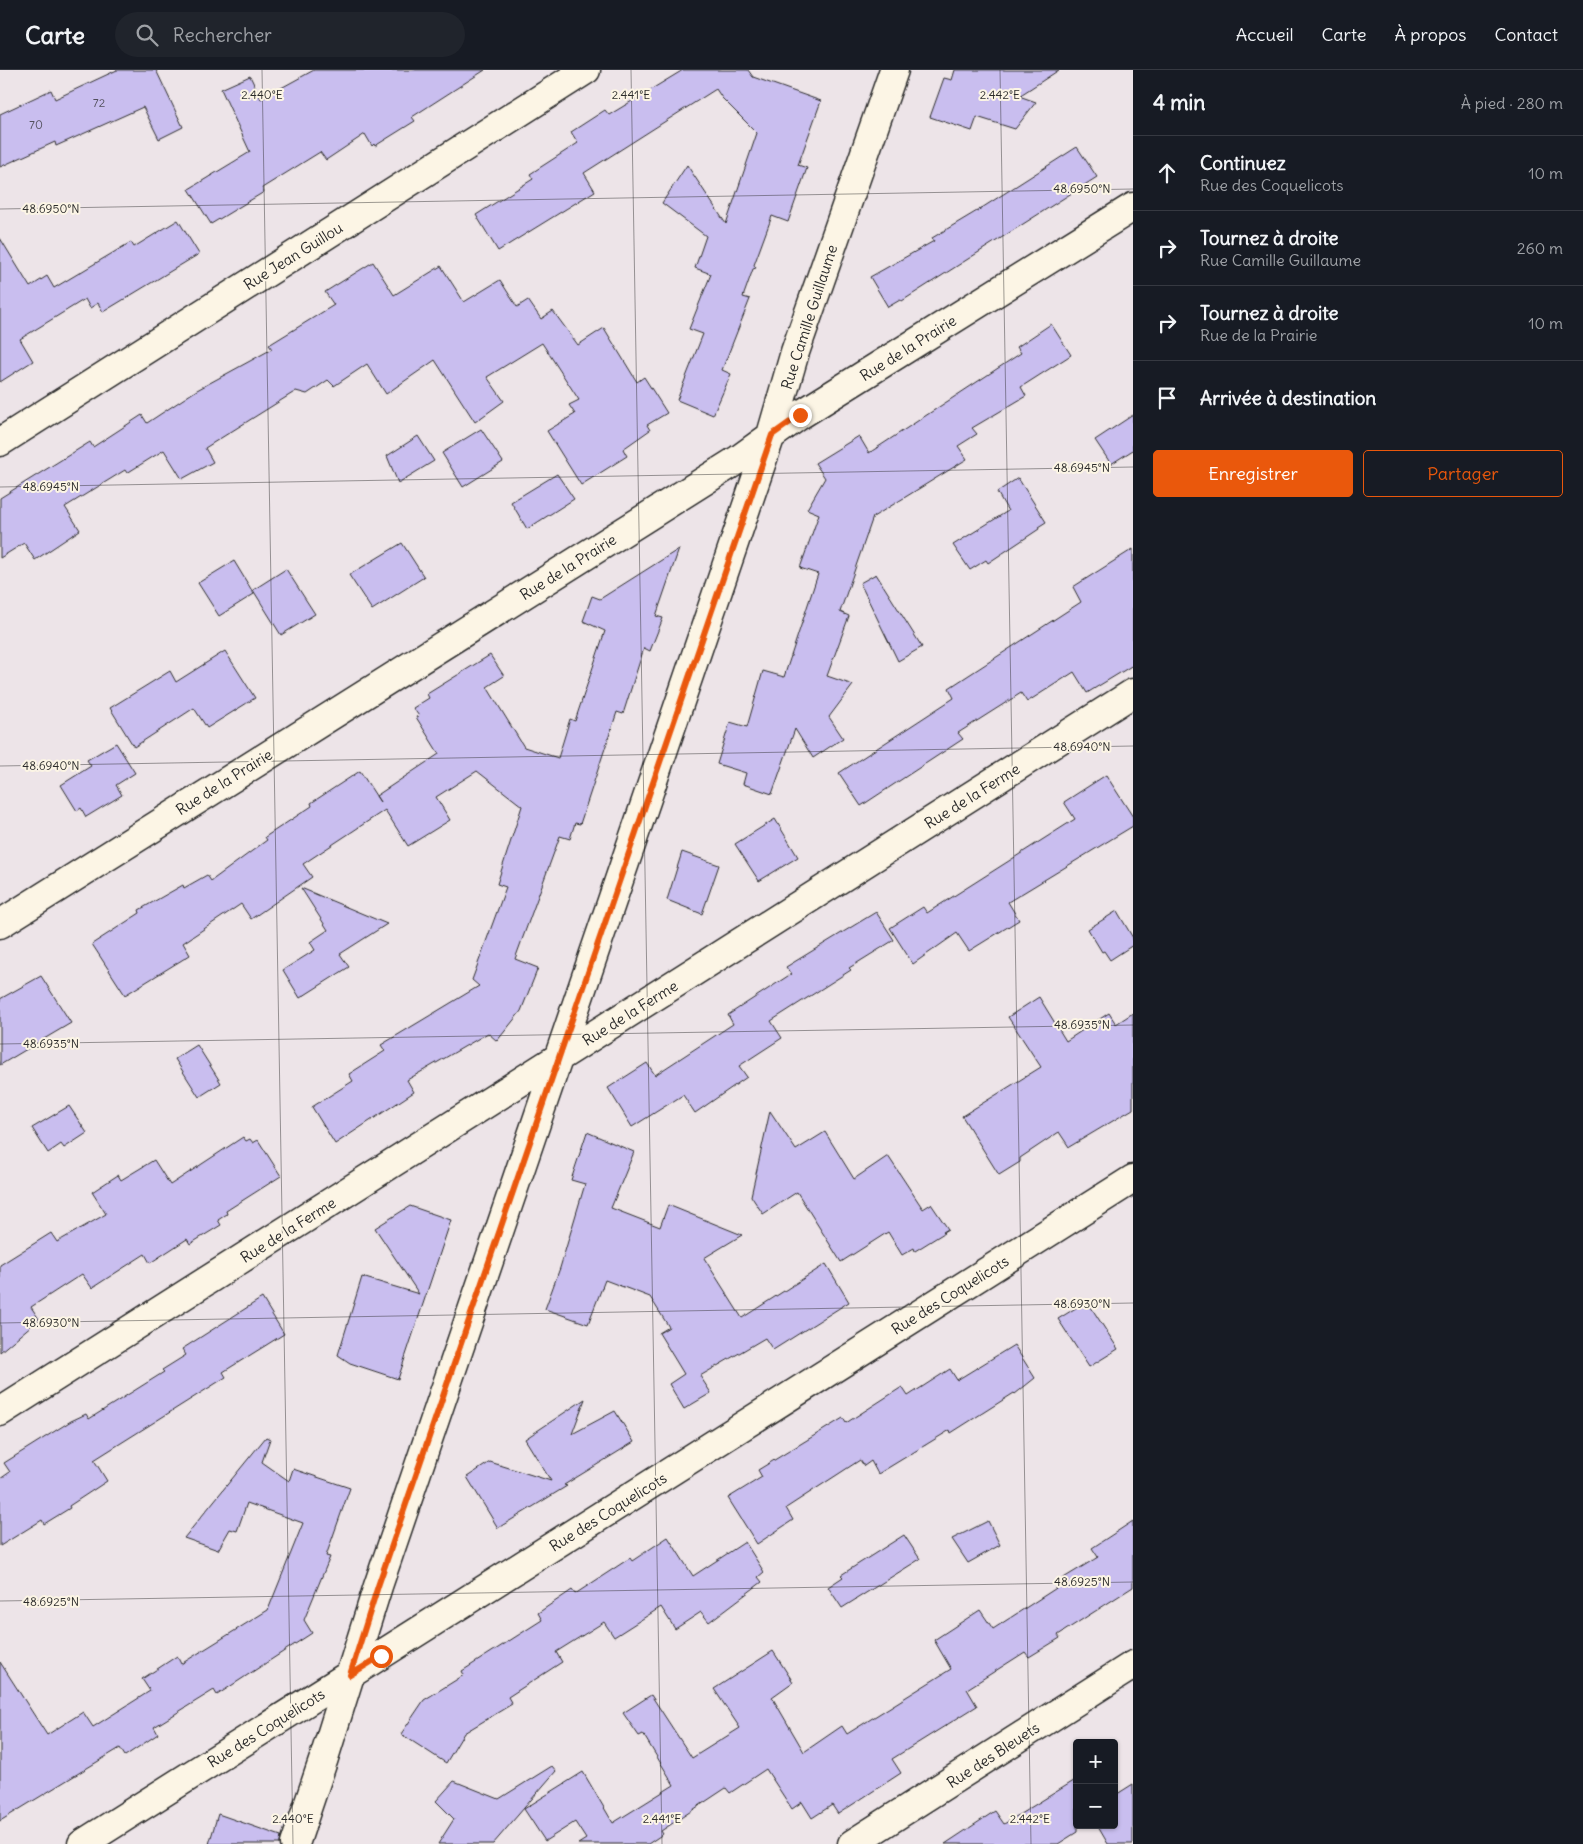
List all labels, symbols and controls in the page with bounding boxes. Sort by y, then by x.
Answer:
search box [115,12,465,57]
text: Carte [25,20,85,50]
icon: search [133,21,161,49]
text: Rechercher [173,23,272,47]
text: Accueil [1236,23,1294,46]
text: Carte [1322,23,1367,46]
text: À propos [1395,23,1466,46]
text: Contact [1494,23,1558,46]
text: 2.440°E [241,87,283,102]
text: 2.441°E [612,87,650,102]
text: 2.442°E [980,87,1020,102]
text: 4 min [1153,89,1205,116]
text: À pied · 280 m [1461,93,1563,113]
house number: 72 [93,95,106,110]
house number: 70 [29,117,43,132]
text: Continuez [1200,151,1286,175]
icon: ahead [1153,159,1181,187]
text: 10 m [1528,163,1563,183]
text: Rue des Coquelicots [1200,175,1344,195]
text: 48.6950°N [1053,181,1111,196]
text: 48.6950°N [22,201,80,216]
street label: Rue Jean Guillou [240,218,346,294]
text: Tournez à droite [1200,226,1339,250]
icon: right [1153,234,1181,262]
text: 260 m [1517,238,1563,258]
street label: Rue Camille Guillaume [777,242,841,392]
text: Rue Camille Guillaume [1200,250,1361,270]
text: Tournez à droite [1200,301,1339,325]
icon: right [1153,309,1181,337]
street label: Rue de la Prairie [856,311,960,385]
text: 10 m [1528,313,1563,333]
text: Rue de la Prairie [1200,325,1318,345]
icon: arrive [1153,384,1181,412]
text: Arrivée à destination [1200,386,1376,410]
route end [789,404,812,427]
button: Enregistrer [1153,450,1353,497]
button: Partager [1363,450,1563,497]
text: 48.6945°N [1054,460,1110,475]
text: 48.6945°N [23,479,79,494]
street label: Rue de la Prairie [516,530,620,604]
text: 48.6940°N [1053,739,1111,754]
street label: Rue de la Prairie [172,745,276,819]
text: 48.6940°N [22,758,80,773]
street label: Rue de la Ferme [921,759,1023,833]
street label: Rue de la Ferme [579,976,681,1050]
text: 48.6935°N [1054,1017,1110,1032]
text: 48.6935°N [23,1036,79,1051]
street label: Rue de la Ferme [237,1193,339,1267]
street label: Rue des Coquelicots [888,1251,1012,1339]
text: 48.6930°N [1053,1296,1111,1311]
text: 48.6930°N [22,1315,80,1330]
street label: Rue des Coquelicots [546,1468,670,1556]
text: 48.6925°N [1054,1574,1110,1589]
text: 48.6925°N [23,1594,79,1609]
route start [370,1645,393,1668]
street label: Rue des Coquelicots [204,1684,328,1772]
street label: Rue des Bleuets [943,1718,1043,1792]
map controls [1073,1739,1118,1829]
button: + [1073,1739,1118,1784]
button: − [1073,1784,1118,1829]
text: 2.440°E [272,1811,314,1826]
text: 2.441°E [643,1811,681,1826]
text: 2.442°E [1010,1811,1050,1826]

